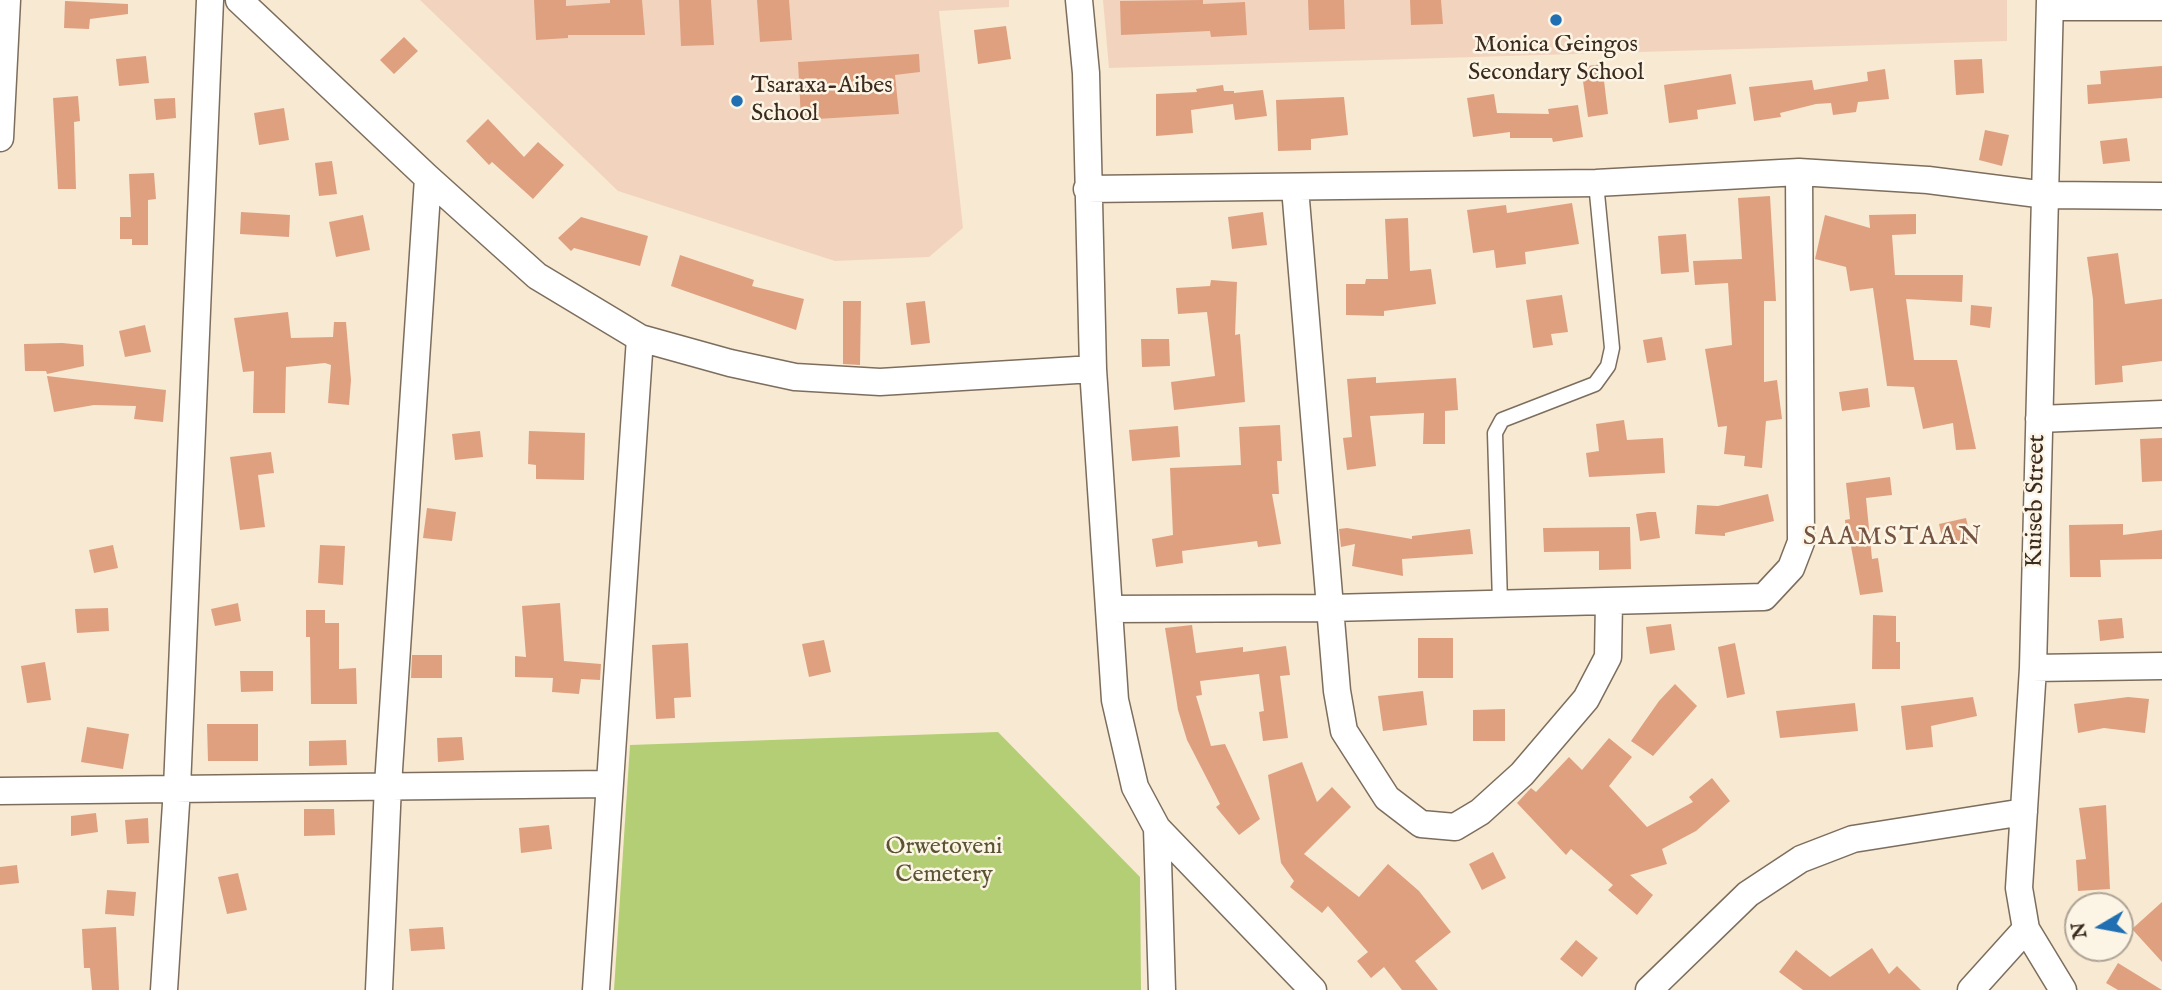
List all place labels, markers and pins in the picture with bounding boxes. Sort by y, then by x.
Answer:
marker: Monica Geingos Secondary School [1548,12,1564,28]
place label: Monica Geingos Secondary School [1468,32,1644,88]
place label: Tsaraxa-Aibes School [751,73,893,129]
marker: Tsaraxa-Aibes School [729,93,745,109]

